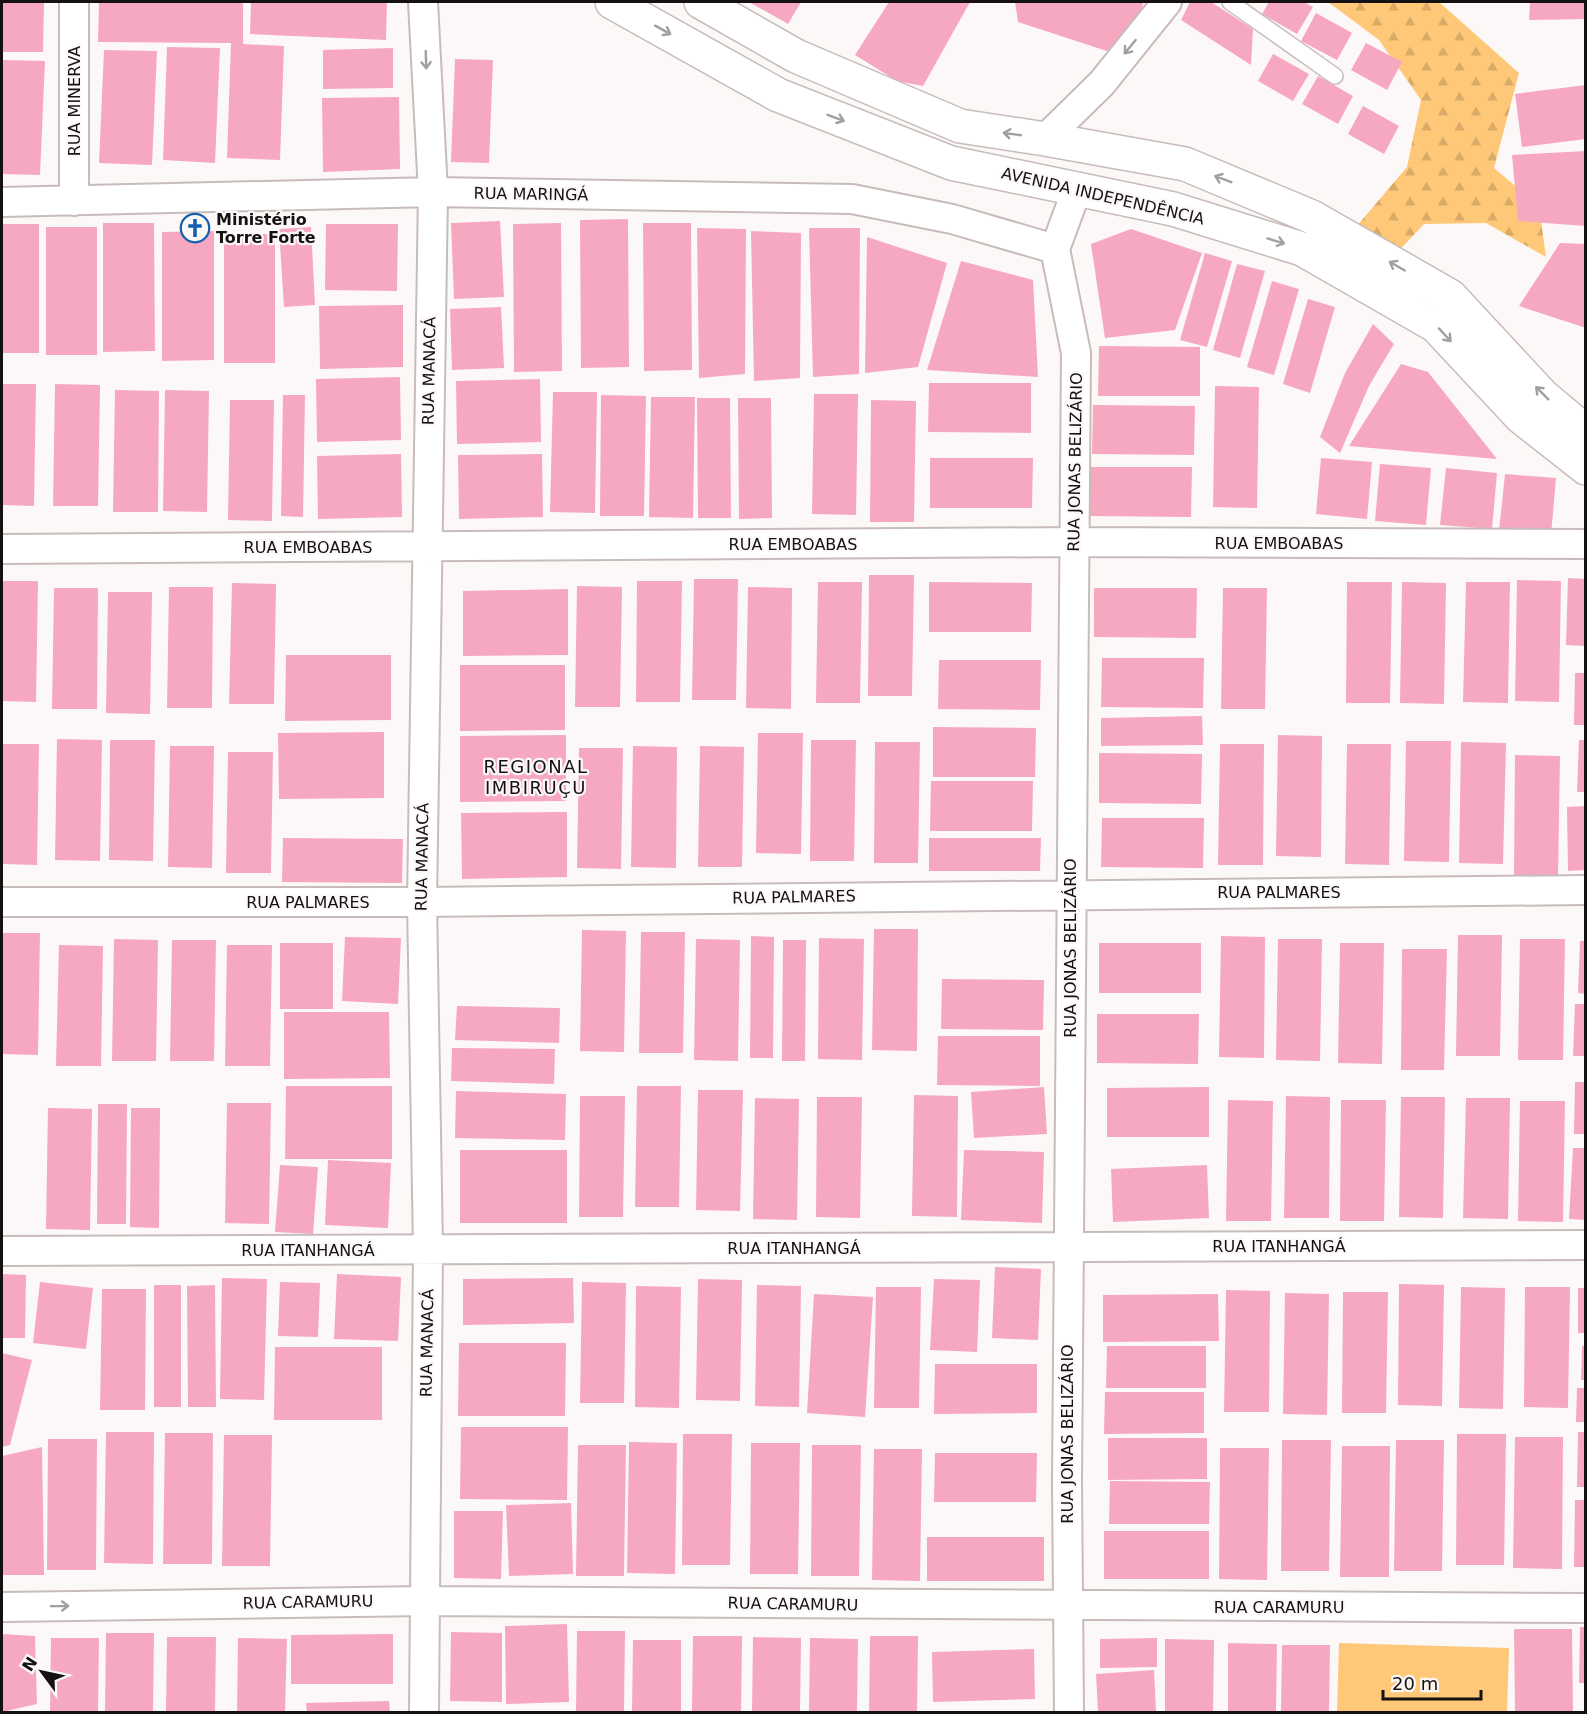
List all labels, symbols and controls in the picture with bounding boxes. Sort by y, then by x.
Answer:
one-way arrow [653,25,671,36]
one-way arrow [1124,39,1137,55]
street label: RUA MINERVA [65,46,84,156]
one-way arrow [420,49,431,69]
one-way arrow [826,113,845,124]
one-way arrow [1003,128,1022,139]
street label: AVENIDA INDEPENDÊNCIA [1000,163,1206,229]
one-way arrow [1214,173,1232,184]
street label: RUA MARINGÁ [473,183,589,205]
place label: Ministério Torre Forte [216,210,316,247]
church icon: Ministério Torre Forte [179,212,211,244]
one-way arrow [1266,236,1285,247]
one-way arrow [1389,259,1406,271]
street label: RUA MANACÁ [419,317,439,425]
one-way arrow [1438,328,1452,343]
street label: RUA JONAS BELIZÁRIO [1064,372,1086,552]
one-way arrow [1534,386,1549,401]
street label: RUA EMBOABAS [1215,534,1343,553]
street label: RUA EMBOABAS [729,535,857,554]
street label: RUA EMBOABAS [244,538,372,557]
district label: REGIONAL IMBIRUÇU [483,756,589,798]
street label: RUA MANACÁ [412,803,432,911]
street label: RUA JONAS BELIZÁRIO [1061,858,1080,1038]
street label: RUA PALMARES [1217,883,1341,902]
street label: RUA PALMARES [732,886,856,908]
street label: RUA PALMARES [246,893,370,912]
street label: RUA ITANHANGÁ [1212,1237,1346,1256]
street label: RUA ITANHANGÁ [727,1239,861,1258]
street label: RUA ITANHANGÁ [241,1241,375,1260]
street label: RUA MANACÁ [417,1289,437,1397]
street label: RUA JONAS BELIZÁRIO [1058,1344,1077,1524]
street label: RUA CARAMURU [242,1591,374,1613]
street label: RUA CARAMURU [727,1593,859,1615]
street label: RUA CARAMURU [1214,1598,1344,1617]
one-way arrow [49,1600,69,1612]
north arrow [12,1642,72,1702]
text: N [18,1653,41,1675]
scale bar [1383,1663,1480,1701]
text: 20 m [1392,1673,1438,1694]

